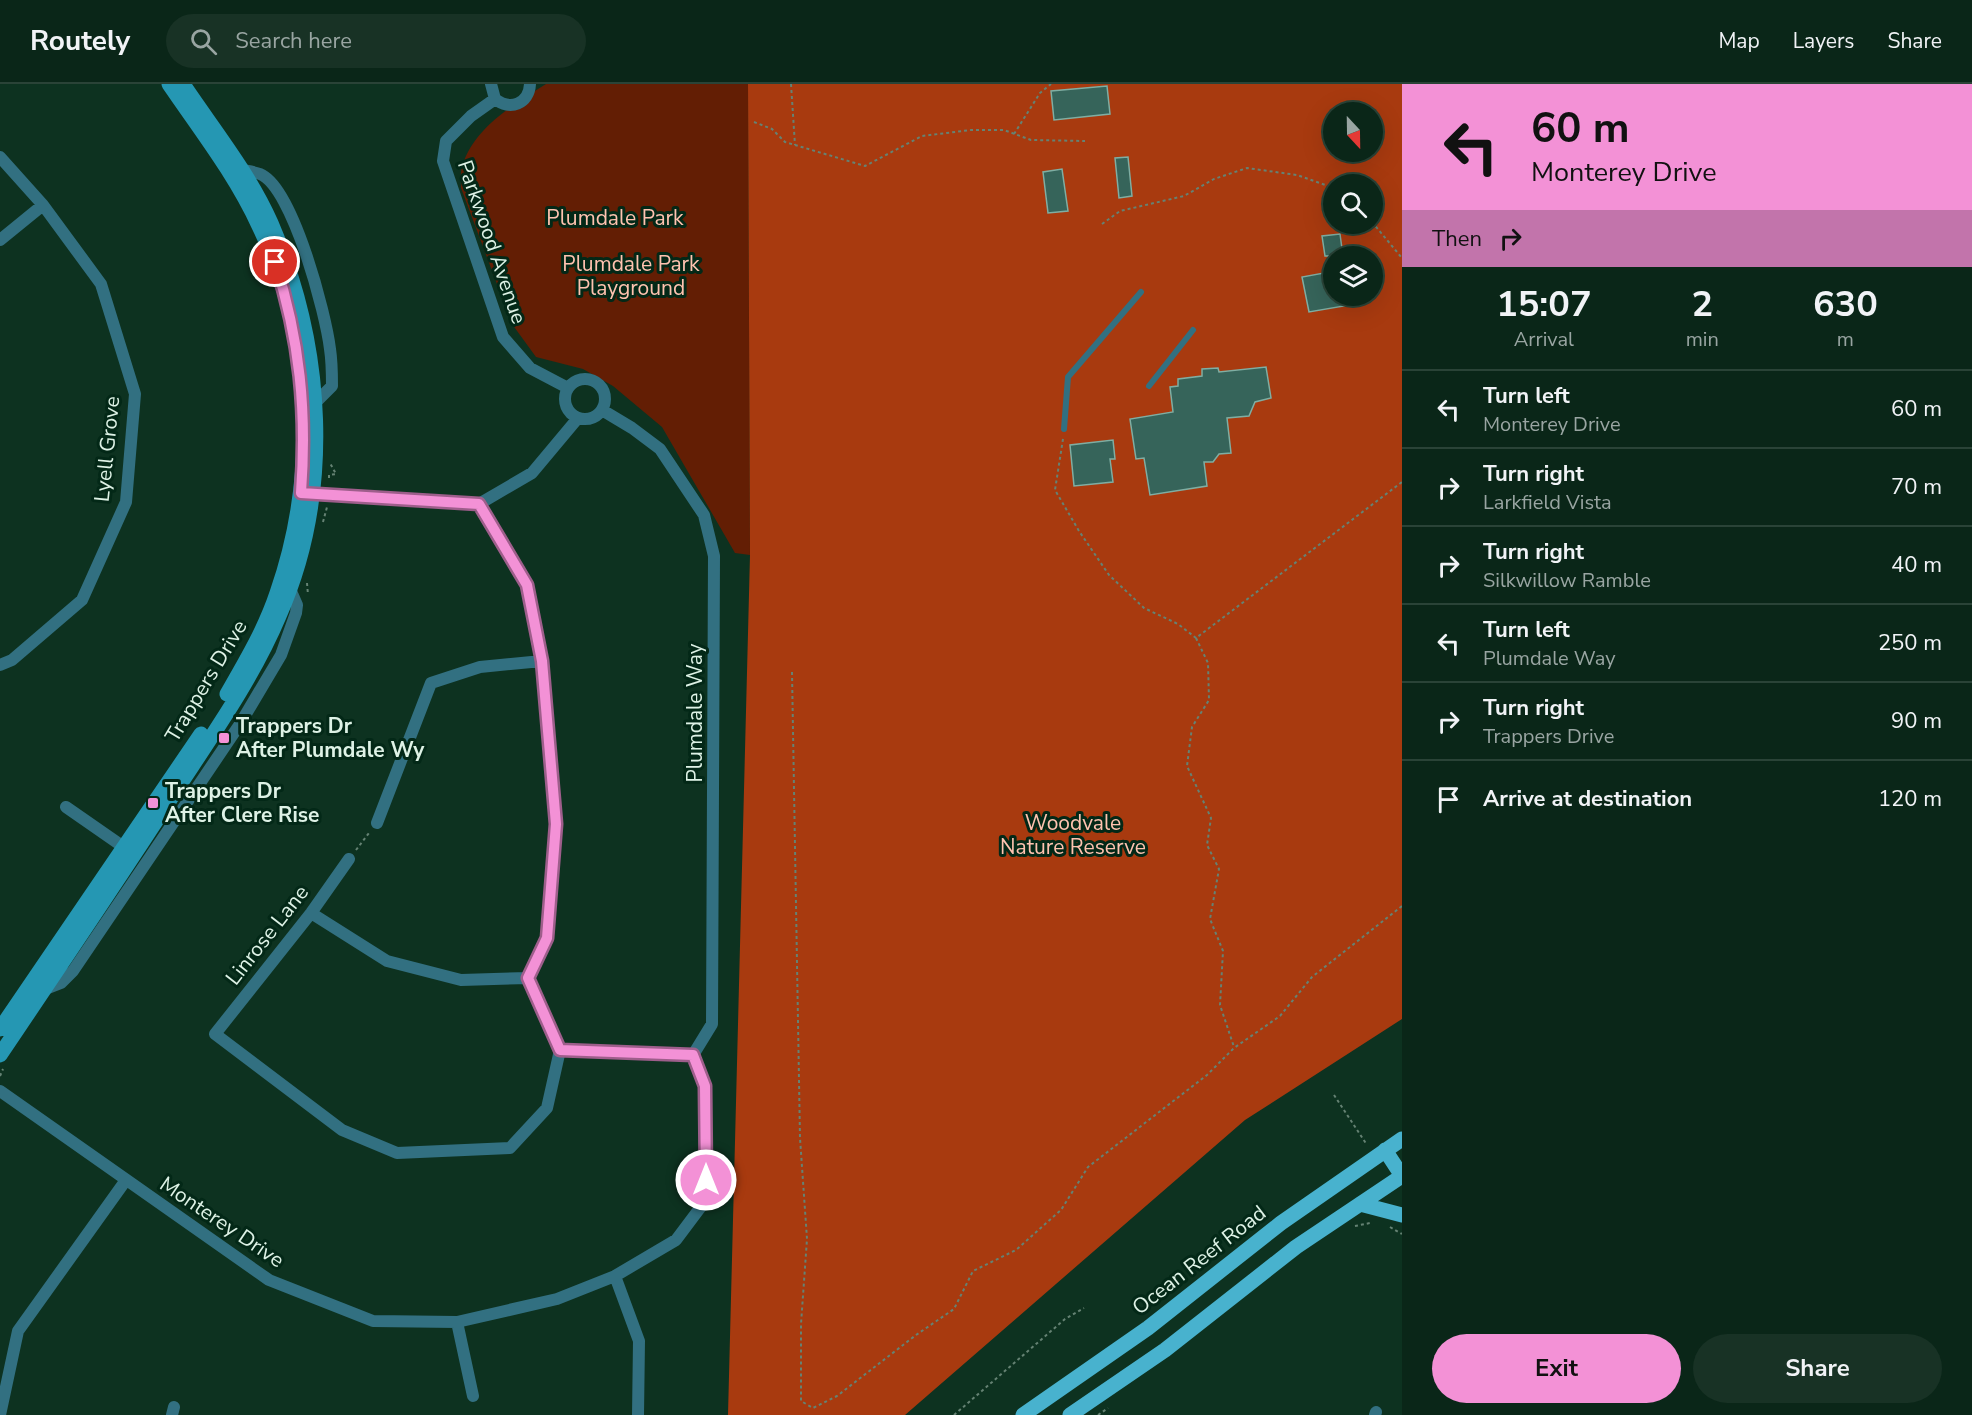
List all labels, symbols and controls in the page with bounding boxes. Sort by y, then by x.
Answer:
search box [166,14,586,68]
text: Routely [30,22,130,60]
icon: search [187,25,220,58]
text: Search here [235,26,352,56]
text: Map [1718,27,1760,55]
text: Layers [1793,27,1854,55]
text: Share [1887,27,1942,55]
text: 60 m [1531,100,1630,157]
north arrow [1323,102,1383,162]
map controls [1323,102,1383,306]
icon: left [1432,108,1510,186]
text: Monterey Drive [1531,154,1717,191]
street label: Parkwood Avenue [451,156,533,328]
button: search [1323,174,1383,234]
park label: Plumdale Park [546,204,684,232]
icon: right [1494,222,1527,255]
text: Then [1432,224,1482,254]
pin [249,236,300,287]
icon: arrive [258,245,291,278]
button: layers [1323,246,1383,306]
park label: Plumdale Park Playground [562,250,700,302]
text: 15:07 [1496,280,1592,329]
text: 2 [1691,280,1713,329]
text: 630 [1813,280,1878,329]
text: Arrival [1514,326,1574,353]
text: min [1686,326,1719,353]
text: m [1837,326,1854,353]
text: Turn left [1483,381,1570,411]
icon: left [1432,393,1465,426]
text: 60 m [1891,394,1942,424]
street label: Lyell Grove [88,395,126,503]
text: Monterey Drive [1483,411,1621,438]
text: Turn right [1483,459,1584,489]
icon: right [1432,471,1465,504]
text: 70 m [1891,472,1942,502]
text: Larkfield Vista [1483,489,1612,516]
text: Turn right [1483,537,1584,567]
icon: right [1432,549,1465,582]
text: 40 m [1891,550,1942,580]
text: Silkwillow Ramble [1483,567,1651,594]
street label: Trappers Drive [158,615,254,747]
text: Turn left [1483,615,1570,645]
icon: left [1432,627,1465,660]
text: 250 m [1878,628,1942,658]
street label: Plumdale Way [681,643,709,783]
text: Plumdale Way [1483,645,1615,672]
text: Turn right [1483,693,1584,723]
icon: right [1432,705,1465,738]
text: 90 m [1891,706,1942,736]
place label: Trappers Dr After Plumdale Wy [236,712,425,764]
text: Trappers Drive [1483,723,1614,750]
marker: Trappers Dr After Plumdale Wy [217,731,231,745]
place label: Trappers Dr After Clere Rise [165,777,319,829]
icon: arrive [1432,783,1465,816]
text: Arrive at destination [1483,784,1692,814]
text: 120 m [1878,784,1942,814]
marker: Trappers Dr After Clere Rise [146,796,160,810]
park label: Woodvale Nature Reserve [1000,809,1146,861]
street label: Linrose Lane [219,879,315,991]
position arrow [674,1148,738,1212]
street label: Monterey Drive [154,1170,290,1274]
street label: Ocean Reef Road [1126,1199,1272,1321]
button: Exit [1432,1334,1681,1403]
button: Share [1693,1334,1942,1403]

